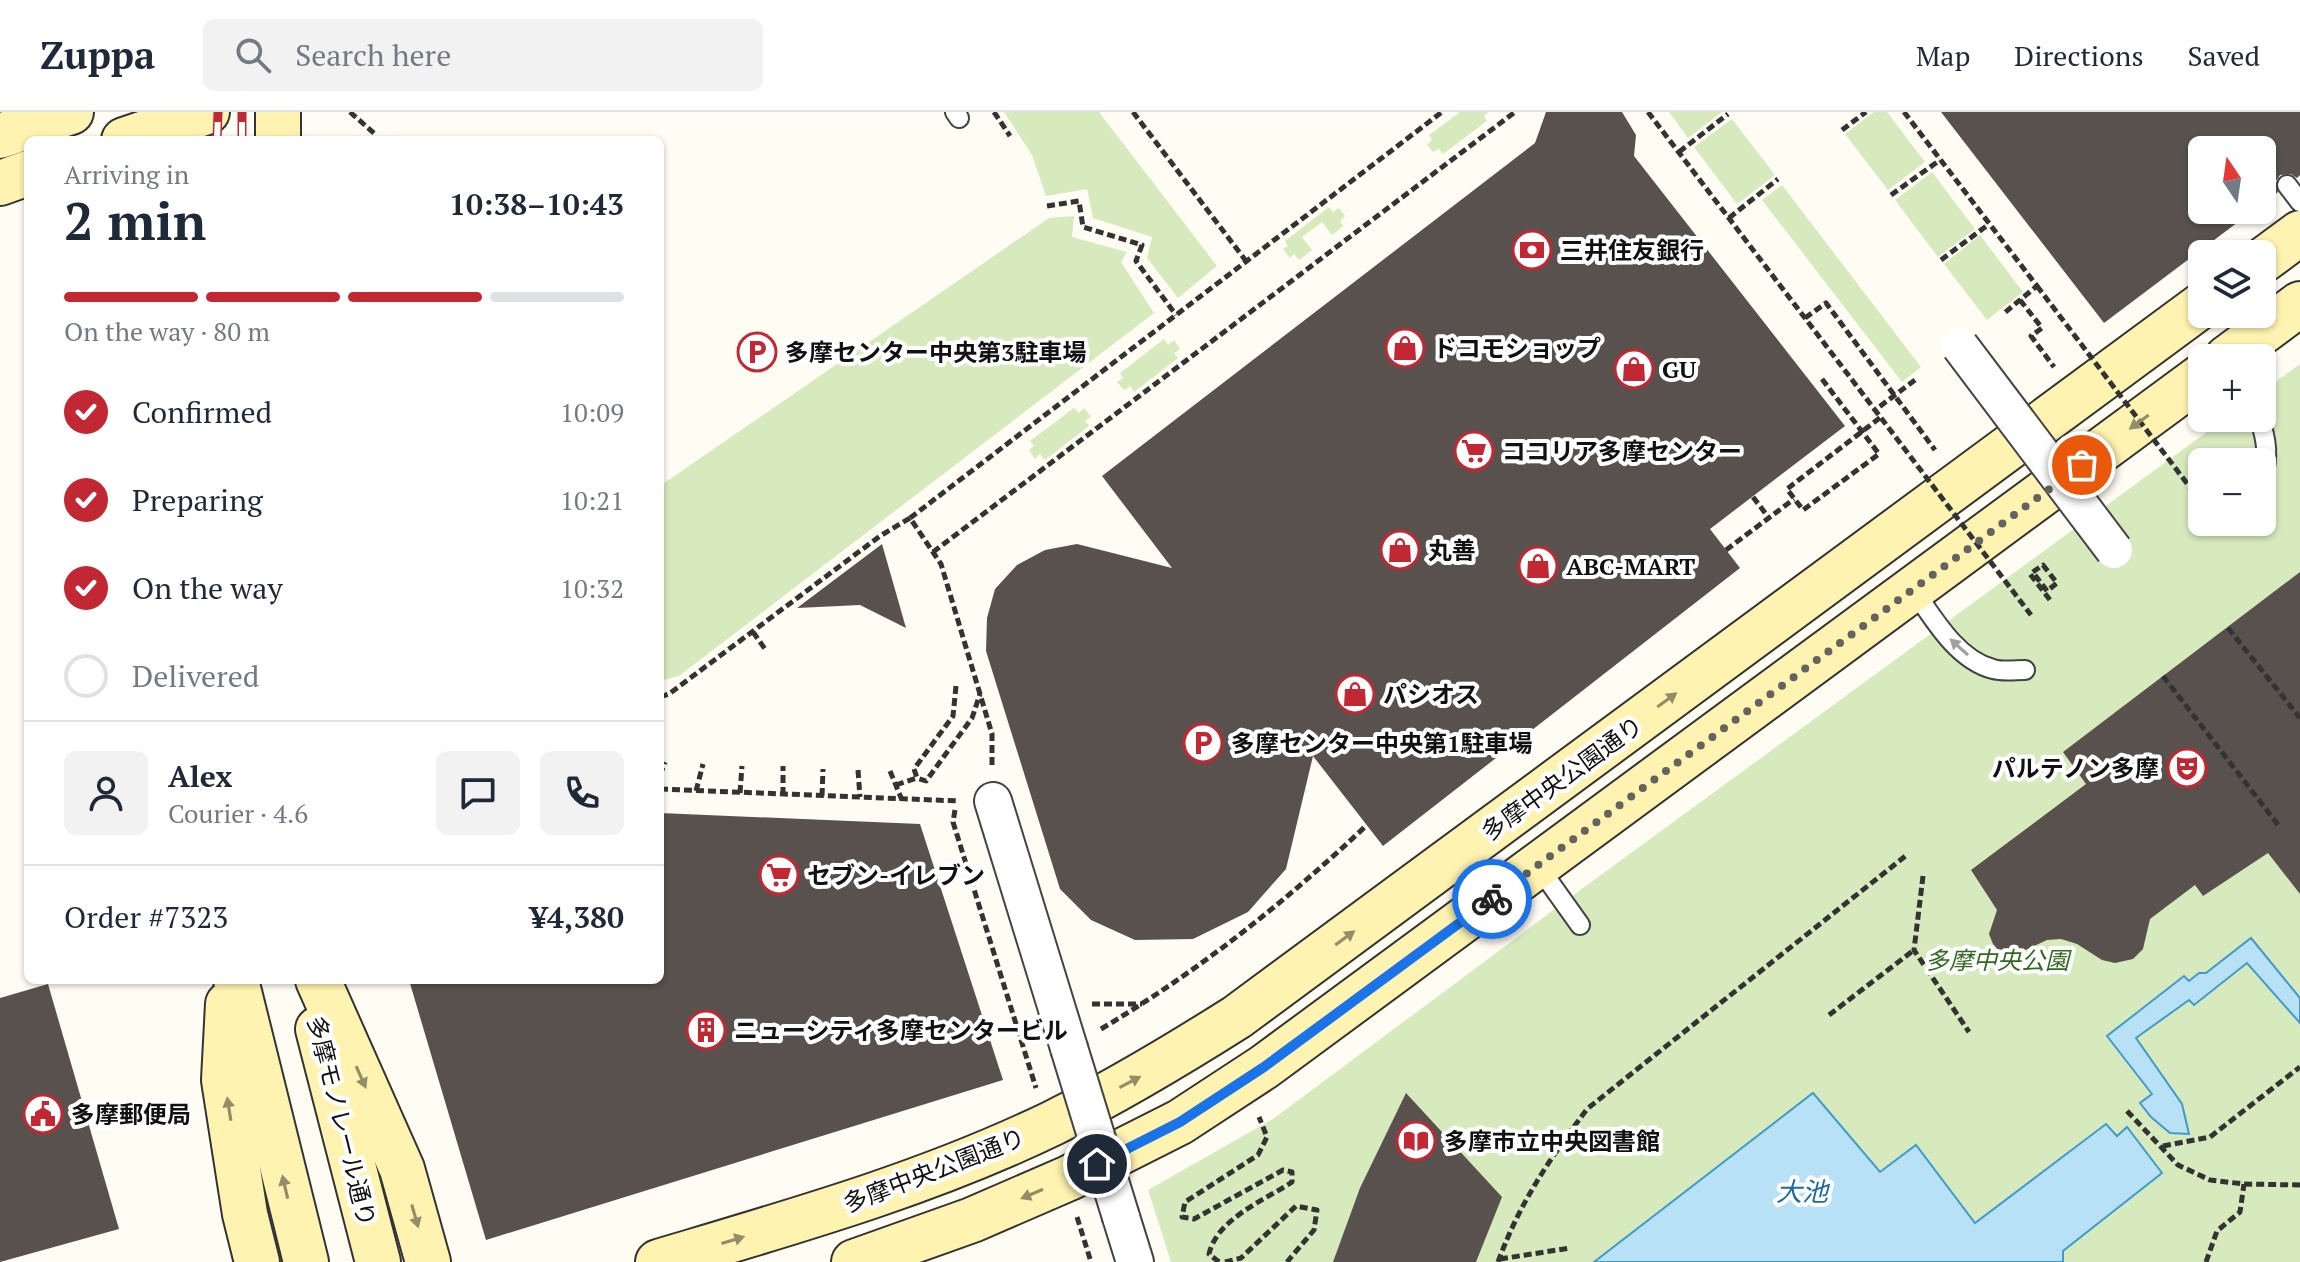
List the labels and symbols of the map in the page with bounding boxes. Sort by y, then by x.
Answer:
north arrow [2188,136,2276,224]
bank icon: 三井住友銀行 [1511,229,1553,271]
place label: 三井住友銀行 [1560,234,1704,266]
shop icon: ドコモショップ [1384,327,1426,369]
parking icon: 多摩センター中央第3駐車場 [736,331,778,373]
place label: ドコモショップ [1433,332,1601,364]
place label: 多摩センター中央第3駐車場 [785,336,1087,368]
shop icon: GU [1613,348,1655,390]
place label: GU [1662,353,1697,385]
one-way arrow [2129,414,2149,430]
supermarket icon: ココリア多摩センター [1453,430,1495,472]
pin [2048,431,2116,499]
place label: ココリア多摩センター [1502,435,1742,467]
shop icon: 丸善 [1379,529,1421,571]
place label: 丸善 [1428,534,1476,566]
shop icon: ABC-MART [1517,545,1559,587]
place label: ABC-MART [1566,550,1695,582]
one-way arrow [1949,638,1968,656]
shop icon: パシオス [1334,673,1376,715]
place label: パシオス [1383,678,1479,710]
one-way arrow [1656,692,1678,708]
street label: 多摩中央公園通り [1475,709,1649,847]
parking icon: 多摩センター中央第1駐車場 [1182,722,1224,764]
place label: 多摩センター中央第1駐車場 [1231,727,1533,759]
theatre icon: パルテノン多摩 [2166,747,2208,789]
place label: パルテノン多摩 [1992,752,2159,784]
supermarket icon: セブン-イレブン [758,854,800,896]
place label: セブン-イレブン [807,859,985,891]
courier [1452,859,1532,939]
one-way arrow [1335,930,1356,946]
park label: 多摩中央公園 [1925,944,2072,976]
building icon: ニューシティ多摩センタービル [685,1009,727,1051]
street label: 多摩モノレール通り [300,1012,384,1230]
place label: ニューシティ多摩センタービル [734,1014,1068,1046]
one-way arrow [355,1065,368,1089]
one-way arrow [1118,1076,1141,1089]
public building icon: 多摩郵便局 [22,1093,64,1135]
one-way arrow [222,1097,235,1122]
place label: 多摩郵便局 [71,1098,191,1130]
library icon: 多摩市立中央図書館 [1395,1120,1437,1162]
street label: 多摩中央公園通り [839,1121,1029,1219]
place label: 多摩市立中央図書館 [1444,1125,1660,1157]
pin [1063,1130,1131,1198]
one-way arrow [279,1174,291,1199]
water label: 大池 [1776,1174,1831,1208]
one-way arrow [1020,1187,1044,1200]
one-way arrow [410,1203,422,1228]
one-way arrow [721,1233,745,1246]

